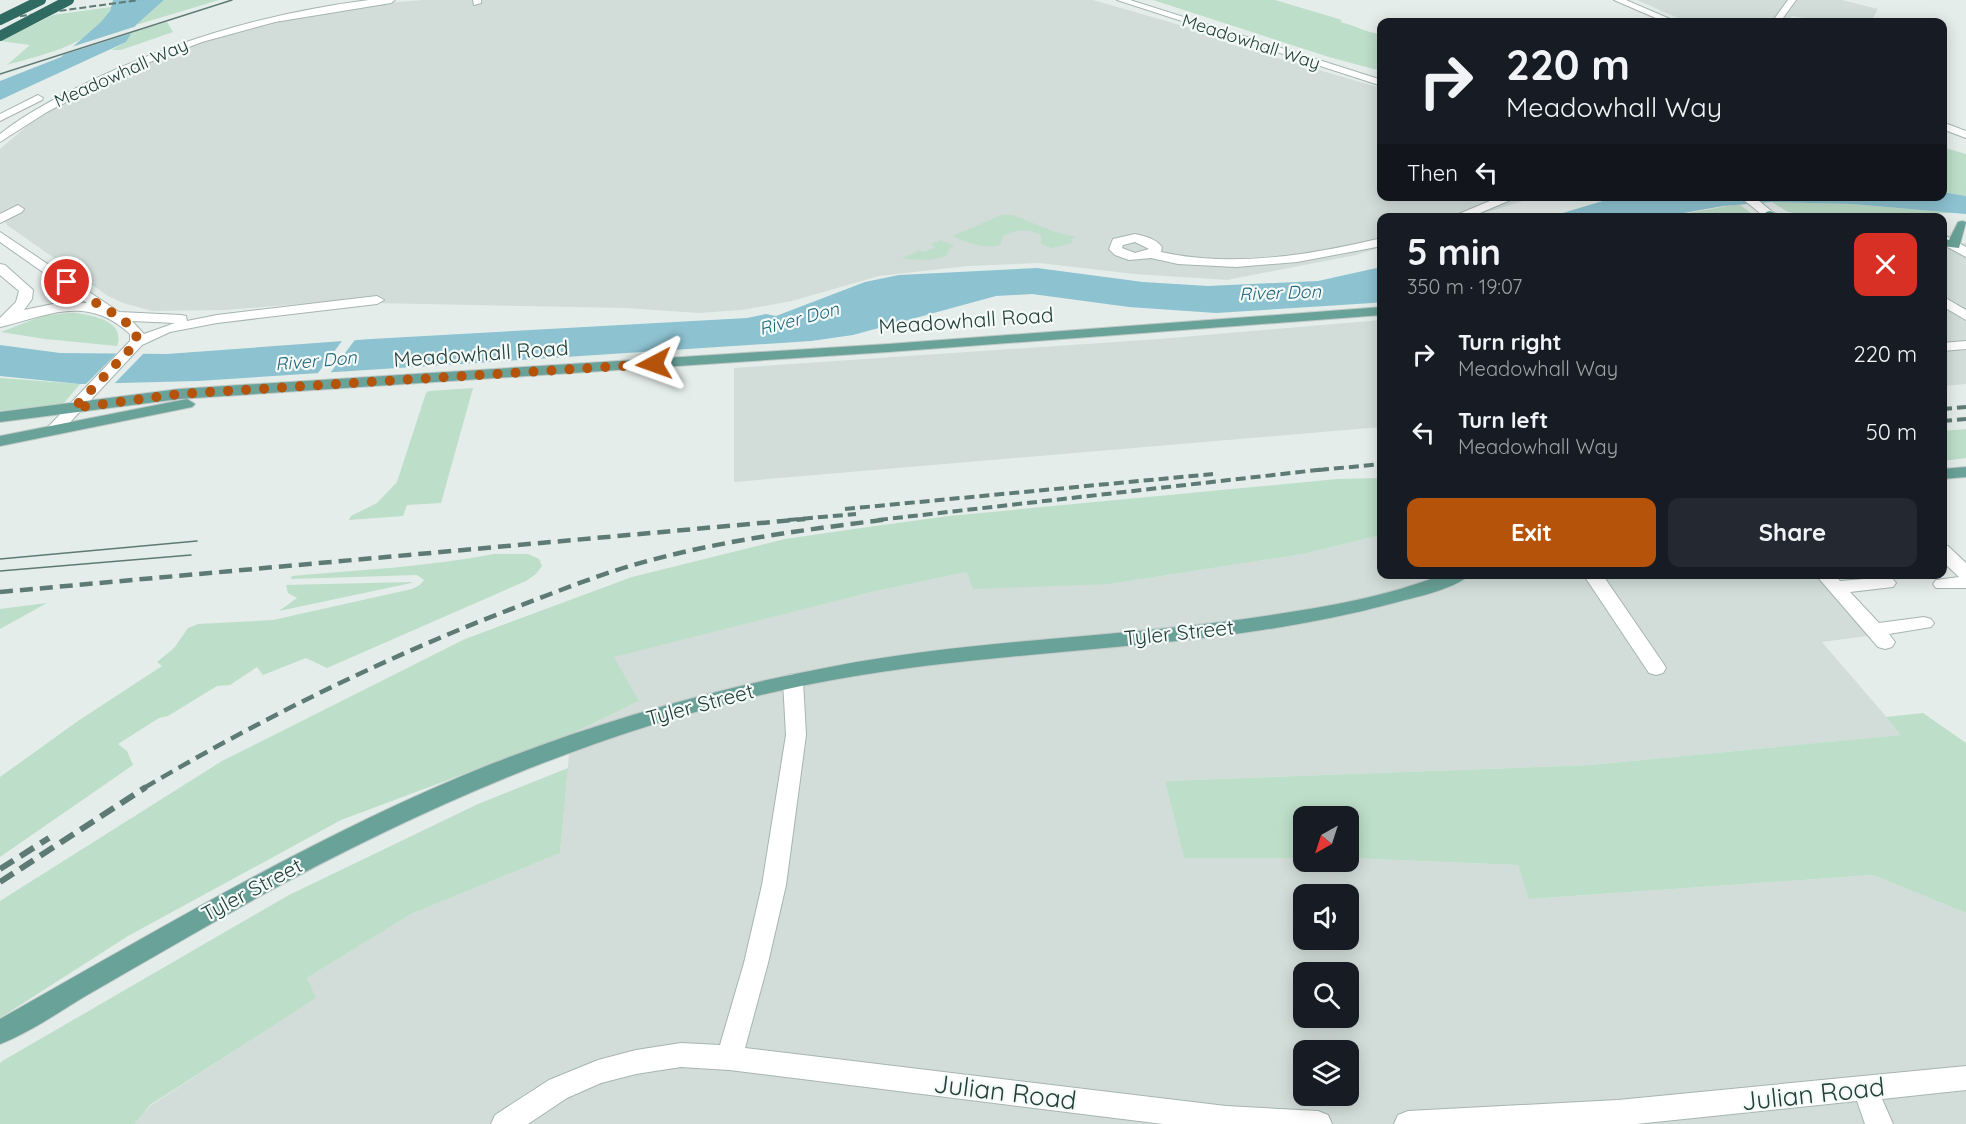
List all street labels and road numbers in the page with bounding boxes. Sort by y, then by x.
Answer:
street label: Meadowhall Way [1179,8,1323,75]
street label: Meadowhall Way [50,33,191,112]
street label: Meadowhall Road [878,301,1054,339]
street label: Meadowhall Road [393,334,569,372]
street label: Tyler Street [1123,613,1235,651]
street label: Tyler Street [643,677,756,731]
street label: Tyler Street [197,852,306,927]
street label: Julian Road [932,1066,1078,1117]
street label: Julian Road [1740,1070,1886,1117]

